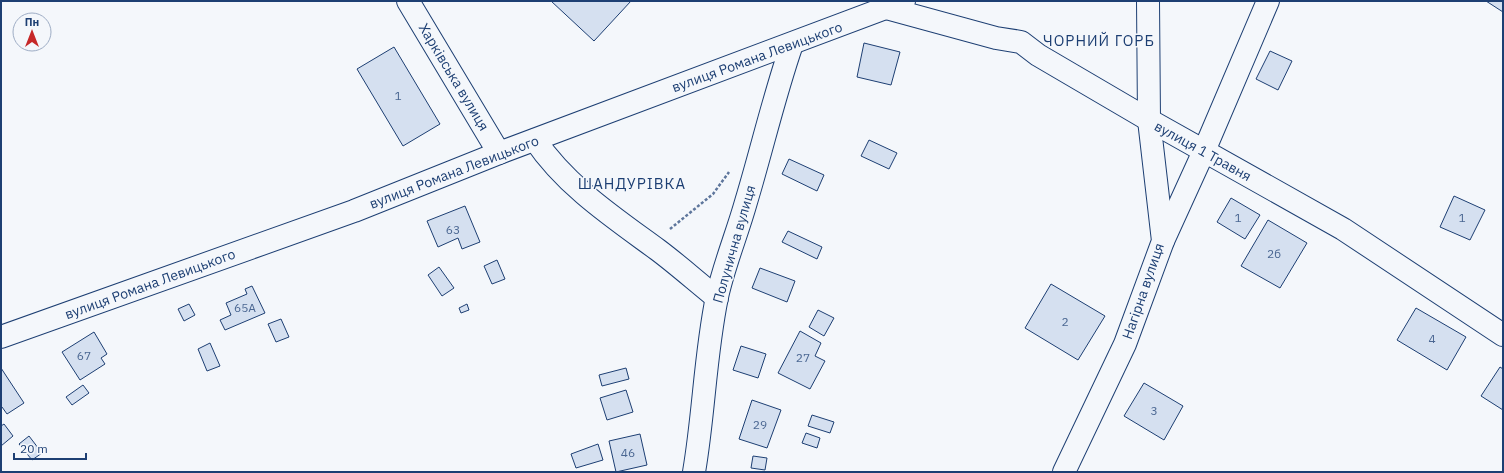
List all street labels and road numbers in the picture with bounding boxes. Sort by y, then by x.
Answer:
street label: вулиця Романа Левицького [669,18,845,96]
street label: Харківська вулиця [415,20,493,134]
street label: вулиця 1 Травня [1151,117,1255,185]
street label: вулиця Романа Левицького [367,131,541,213]
street label: Полунична вулиця [709,183,759,305]
street label: Нагірна вулиця [1118,241,1168,341]
street label: вулиця Романа Левицького [62,245,238,323]

